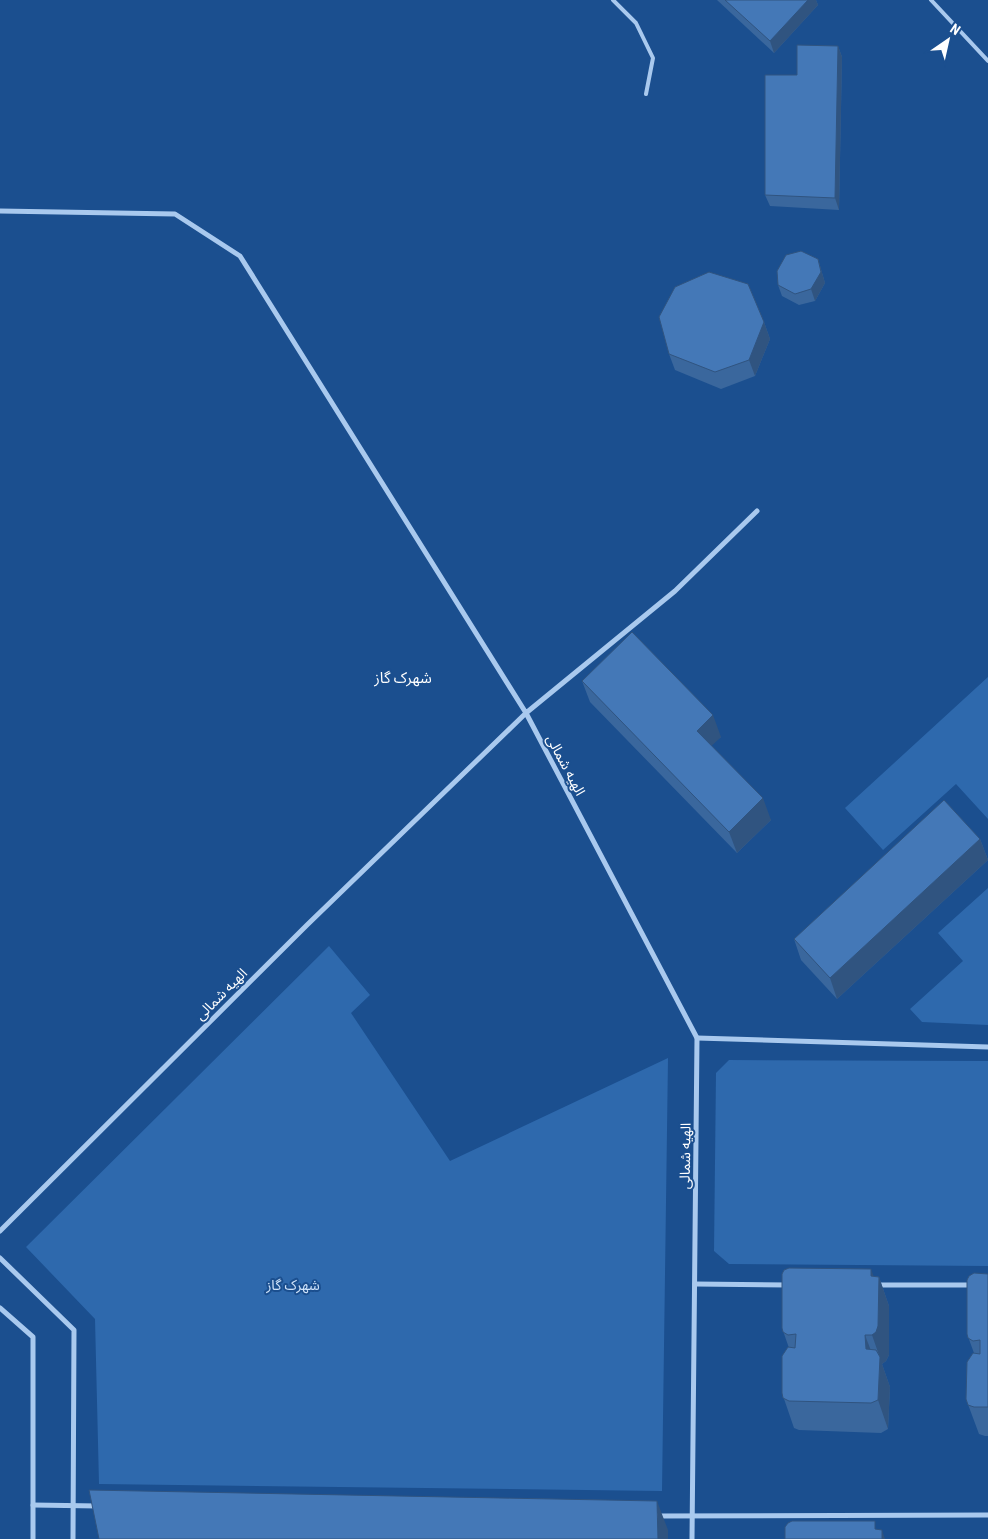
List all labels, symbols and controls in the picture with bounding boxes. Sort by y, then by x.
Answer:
north arrow [923,15,973,65]
text: N [947,20,963,38]
district label: شهرک گاز [373,669,432,687]
street label: الهیه شمالی [542,732,589,799]
street label: الهیه شمالی [192,965,251,1024]
street label: الهیه شمالی [676,1123,695,1189]
park label: شهرک گاز [265,1277,320,1294]

